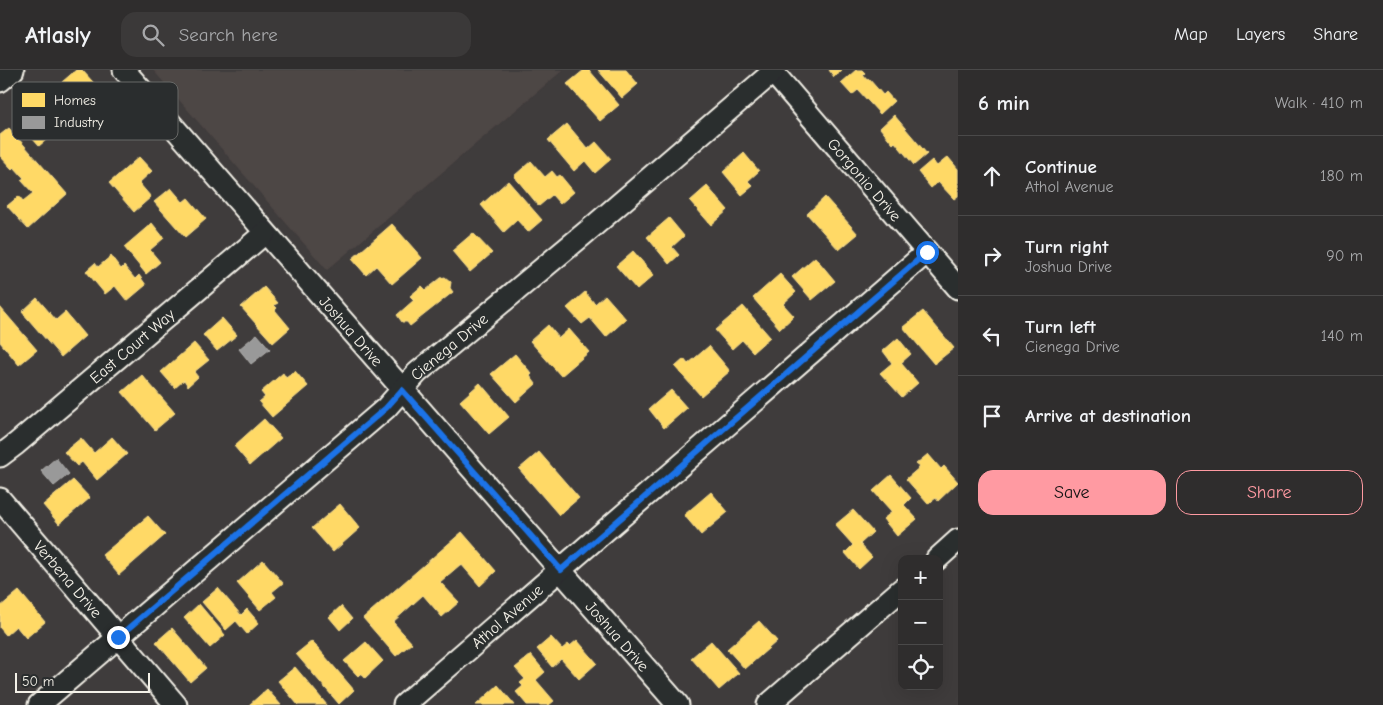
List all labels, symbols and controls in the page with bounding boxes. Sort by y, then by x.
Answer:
search box [121,12,471,57]
text: Atlasly [25,21,91,49]
icon: search [139,21,167,49]
text: Search here [179,24,278,46]
text: Map [1174,24,1208,45]
text: Layers [1236,24,1285,45]
text: Share [1313,24,1358,45]
legend [12,82,178,140]
text: 6 min [978,91,1030,115]
text: Homes [54,92,96,109]
text: Walk · 410 m [1275,94,1363,112]
text: Industry [54,114,104,131]
street label: Gorgonio Drive [823,135,905,225]
text: Continue [1025,156,1097,178]
icon: ahead [978,162,1006,190]
text: 180 m [1320,167,1363,185]
text: Athol Avenue [1025,178,1113,196]
text: Turn right [1025,236,1109,258]
route start [916,241,939,264]
icon: right [978,242,1006,270]
text: 90 m [1326,247,1363,265]
text: Joshua Drive [1025,258,1112,276]
street label: Joshua Drive [315,293,386,370]
street label: East Court Way [87,305,179,387]
street label: Cienega Drive [407,310,492,384]
text: Turn left [1025,316,1096,338]
icon: left [978,322,1006,350]
text: 140 m [1321,327,1363,345]
text: Cienega Drive [1025,338,1120,356]
icon: arrive [978,402,1006,430]
text: Arrive at destination [1025,405,1191,427]
button: Save [978,470,1166,515]
button: Share [1176,470,1363,515]
street label: Verbena Drive [30,537,105,622]
map controls [898,555,943,690]
button: + [898,555,943,600]
street label: Athol Avenue [468,581,547,653]
street label: Joshua Drive [582,598,652,675]
button: − [898,600,943,645]
route end [107,626,130,649]
button: locate [898,645,943,690]
scale bar [15,670,150,693]
text: 50 m [22,673,54,690]

